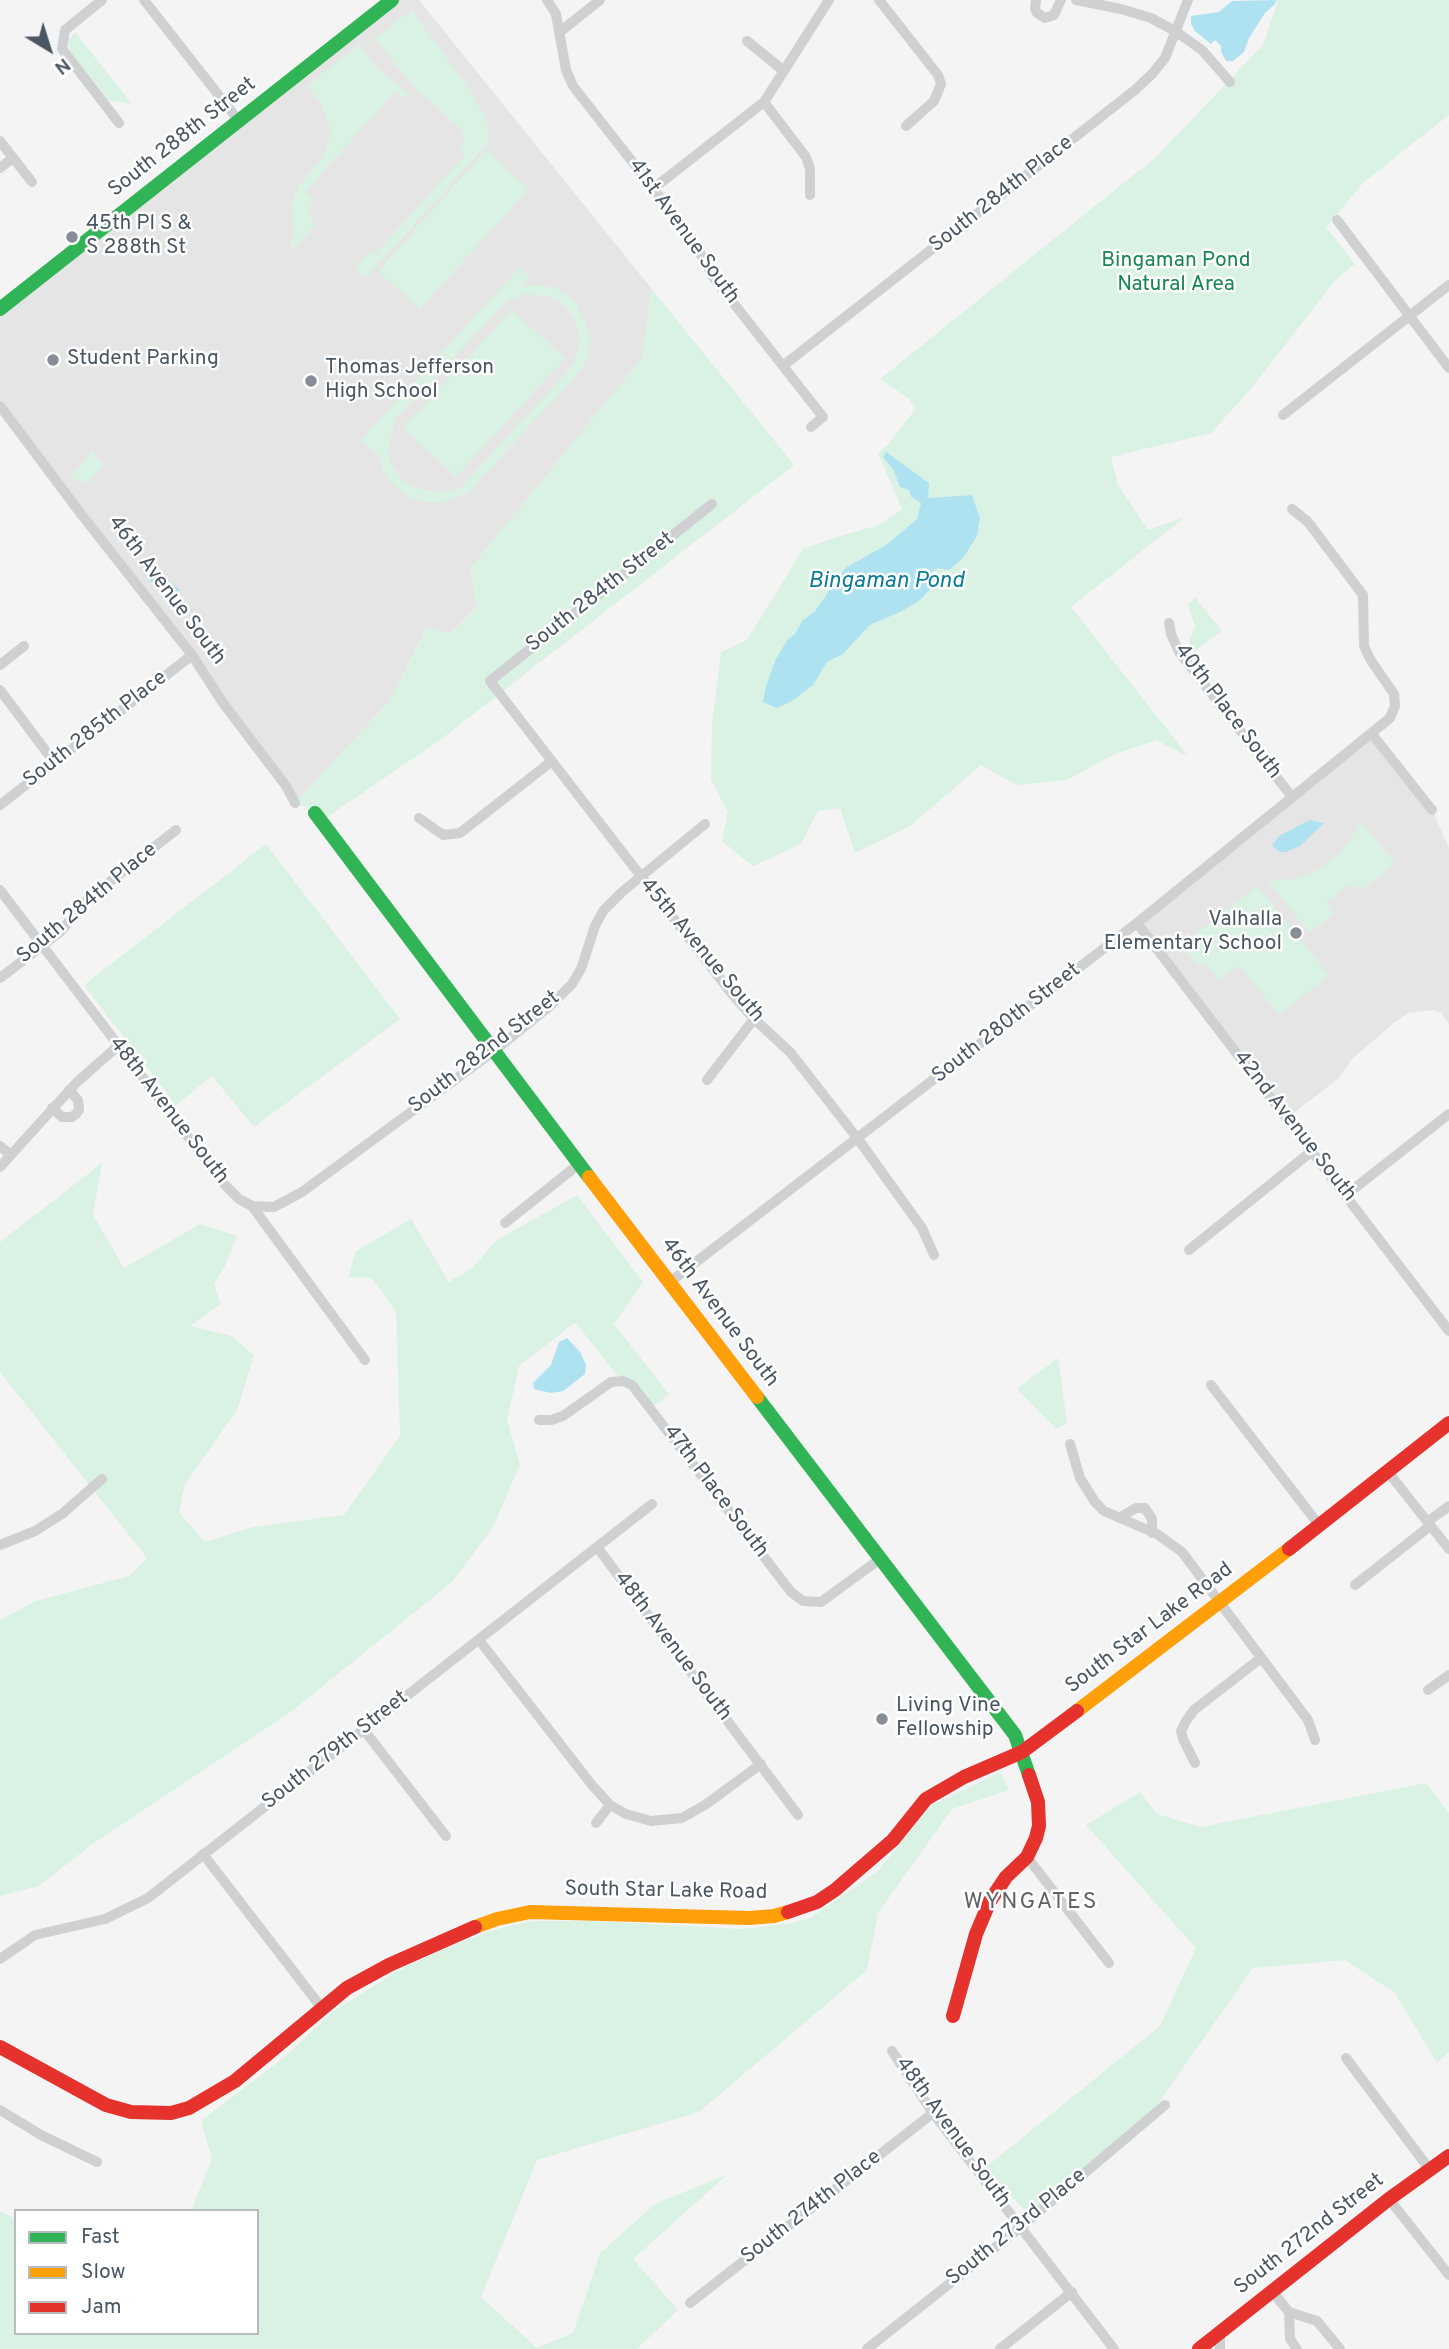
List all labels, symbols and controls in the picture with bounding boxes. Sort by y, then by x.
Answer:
north arrow [14,14,84,84]
text: N [49,52,75,79]
street label: South 288th Street [104,73,262,203]
street label: South 284th Place [925,131,1079,259]
street label: 41st Avenue South [622,155,744,309]
place label: 45th Pl S & S 288th St [86,212,192,262]
marker: 45th Pl S & S 288th St [64,229,80,245]
park label: Bingaman Pond Natural Area [1101,249,1251,299]
place label: Student Parking [67,347,219,373]
marker: Student Parking [45,352,61,368]
place label: Thomas Jefferson High School [325,356,494,406]
marker: Thomas Jefferson High School [303,373,319,389]
street label: 46th Avenue South [102,512,230,670]
street label: South 284th Street [522,527,680,659]
water label: Bingaman Pond [808,568,964,596]
street label: 40th Place South [1168,639,1286,785]
street label: South 285th Place [19,666,173,794]
street label: South 284th Place [13,838,163,970]
street label: 45th Avenue South [633,874,769,1028]
place label: Valhalla Elementary School [1104,908,1282,958]
marker: Valhalla Elementary School [1288,925,1304,941]
street label: South 280th Street [928,958,1086,1090]
street label: South 282nd Street [404,986,566,1120]
street label: 48th Avenue South [103,1032,233,1190]
street label: 42nd Avenue South [1227,1046,1361,1208]
street label: 46th Avenue South [655,1234,783,1392]
street label: 47th Place South [657,1421,773,1563]
street label: South Star Lake Road [1061,1558,1239,1700]
street label: 48th Avenue South [608,1568,736,1726]
street label: South 279th Street [258,1686,414,1816]
place label: Living Vine Fellowship [896,1694,1001,1744]
marker: Living Vine Fellowship [874,1711,890,1727]
street label: South Star Lake Road [564,1878,768,1906]
district label: WYNGATES [965,1889,1097,1917]
street label: 48th Avenue South [889,2053,1015,2213]
street label: South 274th Place [737,2145,887,2271]
street label: South 273rd Place [942,2164,1092,2292]
street label: South 272nd Street [1230,2169,1390,2301]
legend [14,2209,259,2335]
text: Fast [81,2224,120,2251]
text: Slow [81,2259,126,2286]
text: Jam [81,2294,122,2321]

